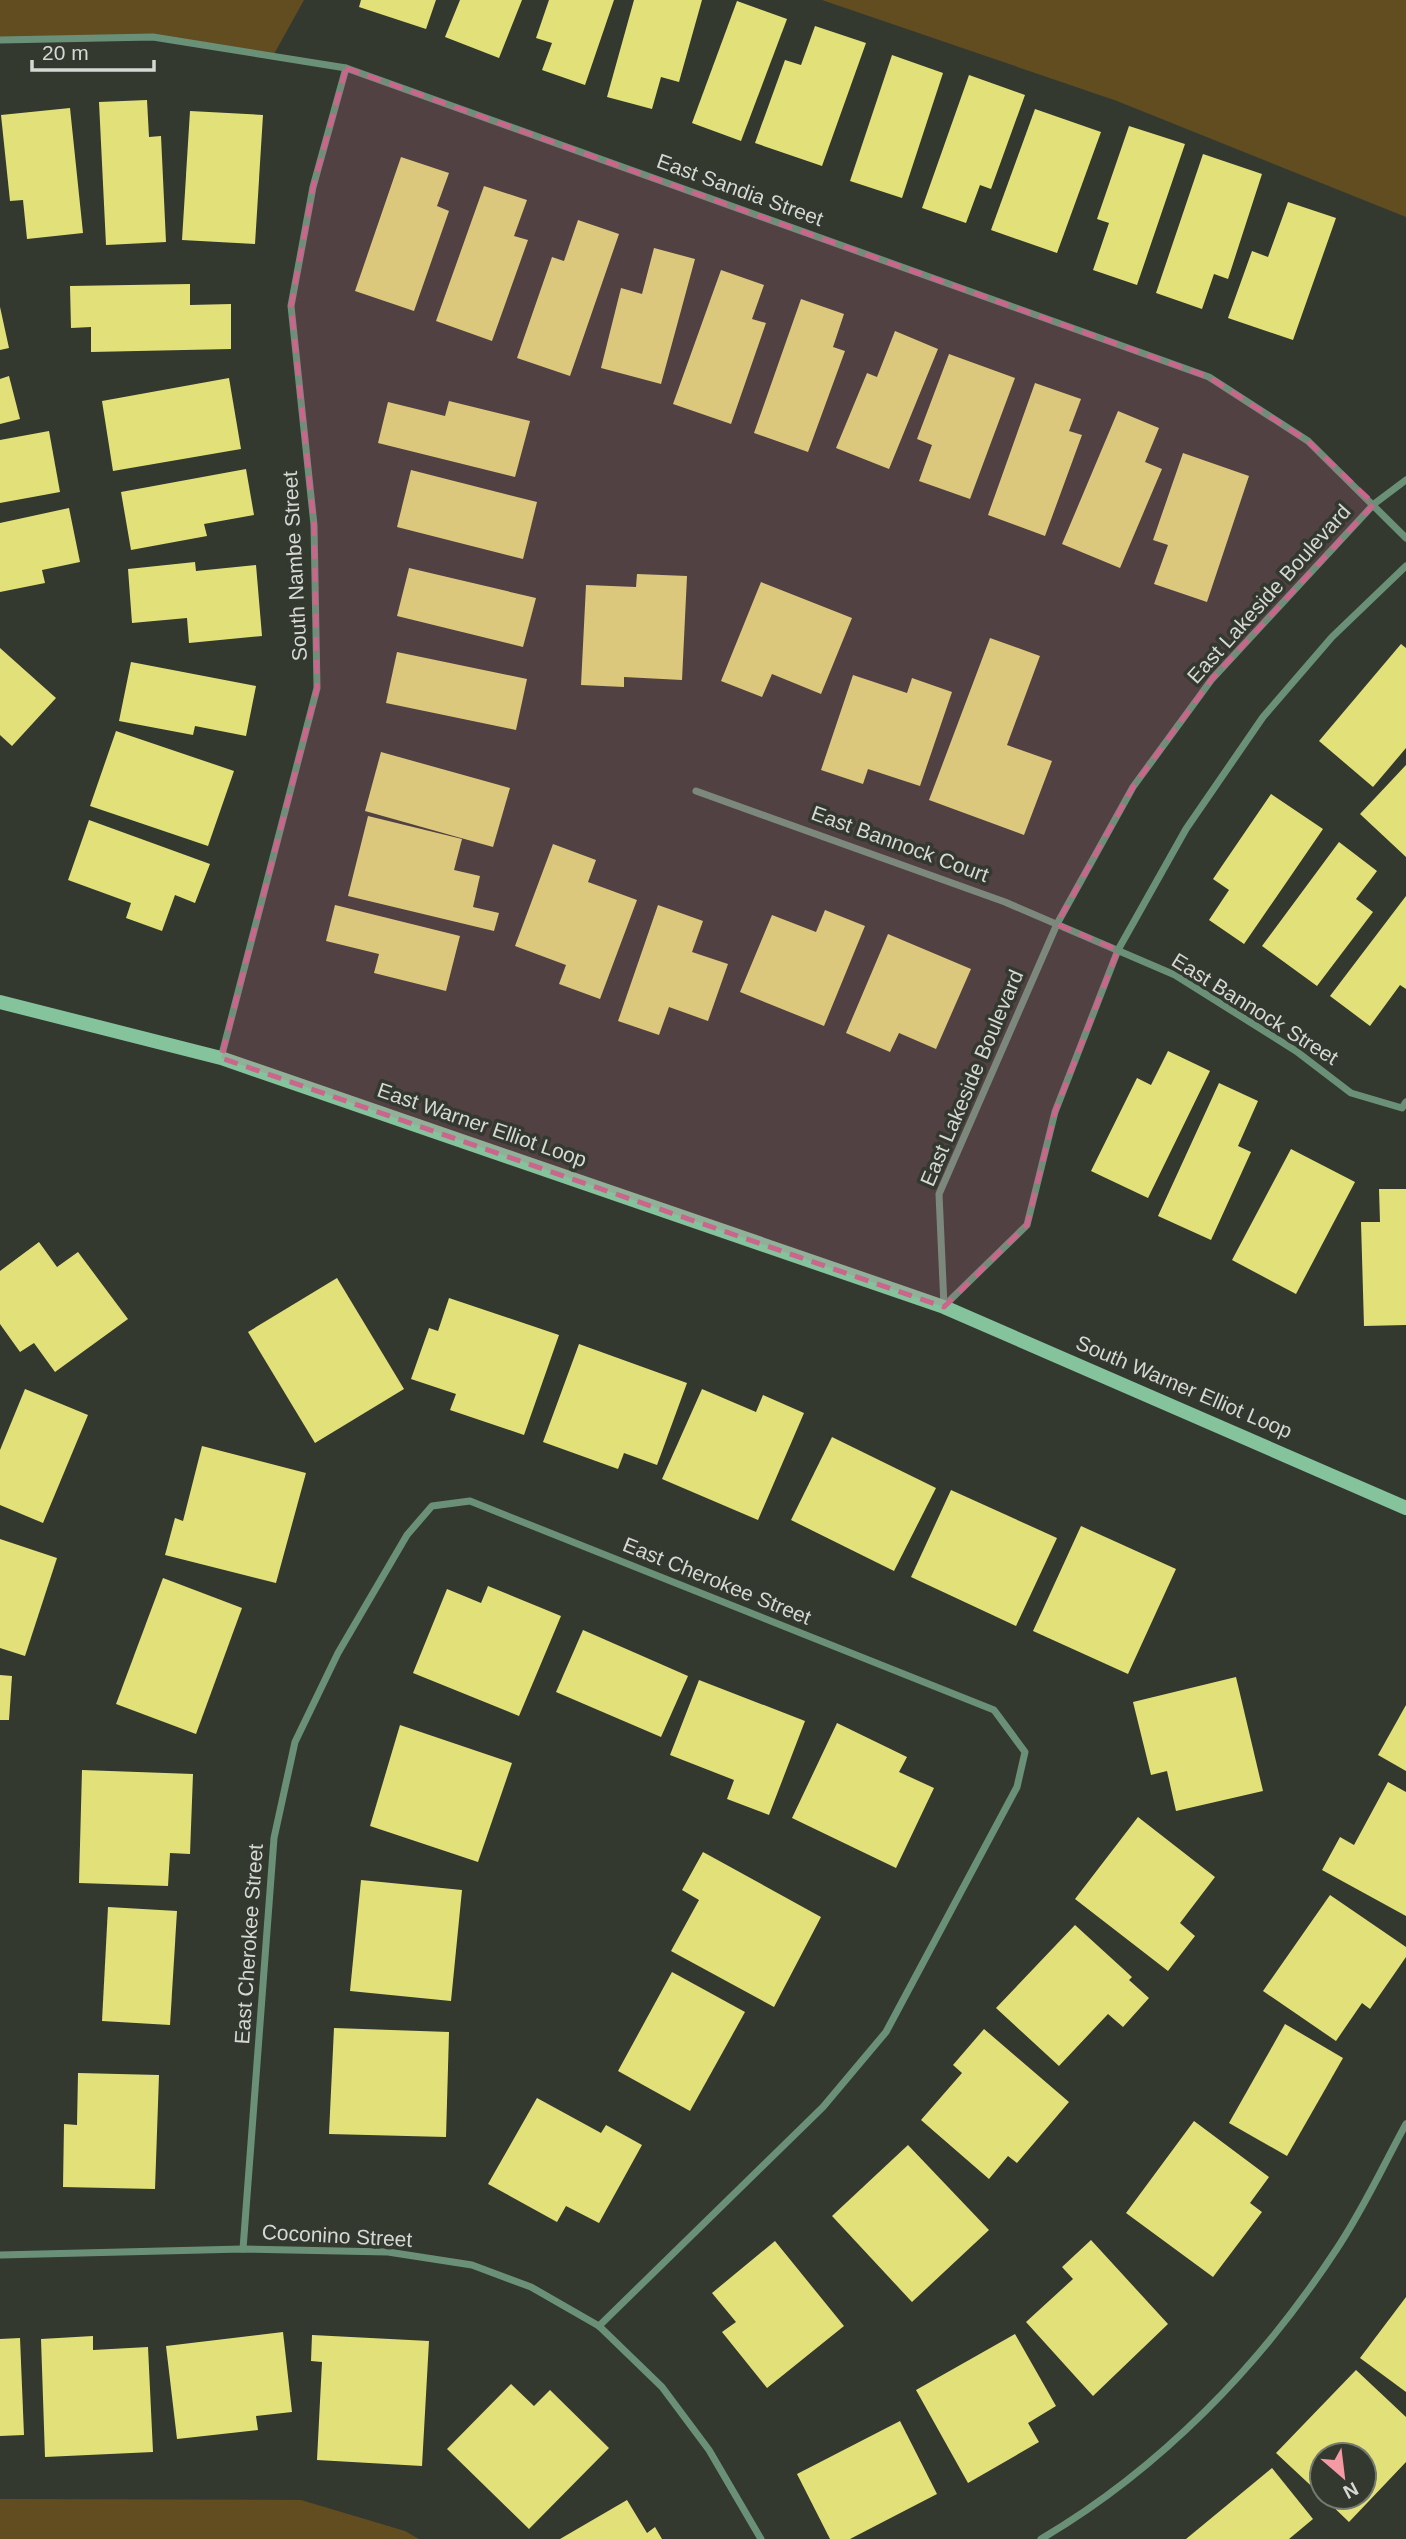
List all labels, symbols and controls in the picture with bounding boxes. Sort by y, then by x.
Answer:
scale bar [32,28,154,72]
text: 20 m [42,41,89,64]
street label: East Sandia Street [654,149,827,230]
street label: South Nambe Street [278,470,311,662]
street label: East Lakeside Boulevard [1182,500,1355,688]
street label: East Bannock Court [808,801,992,886]
street label: East Bannock Street [1168,948,1343,1069]
street label: East Lakeside Boulevard [916,966,1028,1189]
street label: East Warner Elliot Loop [374,1078,590,1171]
street label: South Warner Elliot Loop [1073,1330,1296,1443]
street label: East Cherokee Street [620,1532,815,1629]
street label: East Cherokee Street [230,1843,267,2045]
street label: Coconino Street [261,2220,413,2251]
north arrow [1308,2441,1378,2511]
text: N [1340,2478,1362,2503]

